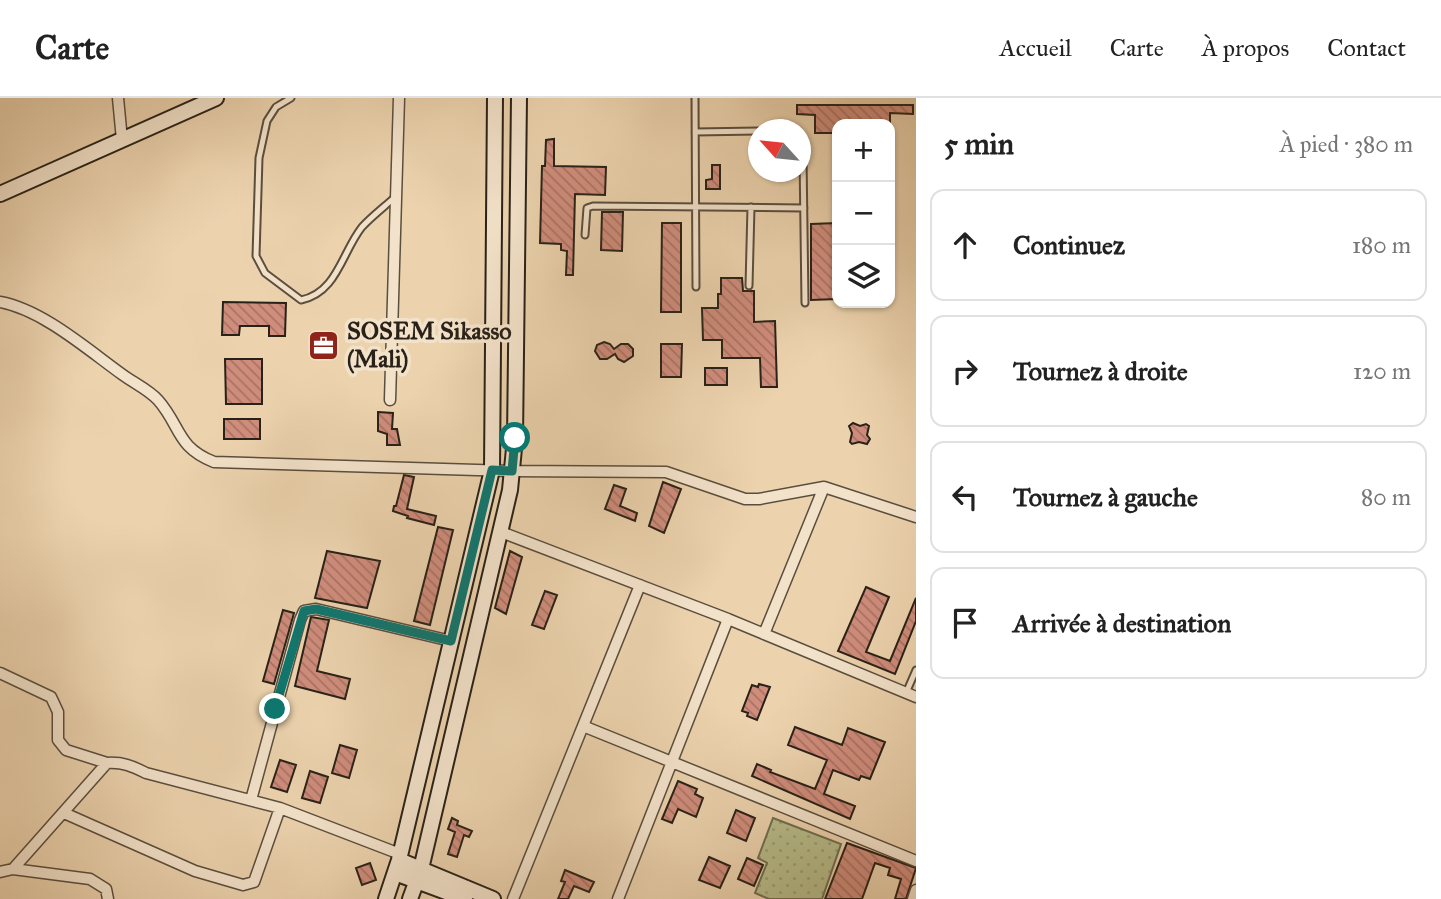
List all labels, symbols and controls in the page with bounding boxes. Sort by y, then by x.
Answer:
text: Carte [35,28,109,68]
text: Accueil [1000,33,1072,63]
text: Carte [1110,33,1164,63]
text: À propos [1202,33,1289,63]
text: Contact [1327,33,1406,63]
north arrow [748,119,811,182]
map controls [832,119,895,308]
button: + [832,119,895,182]
text: 5 min [944,126,1014,162]
text: À pied · 380 m [1280,130,1413,158]
button: − [832,182,895,245]
icon: ahead [946,226,984,264]
text: Continuez [1013,229,1125,261]
text: 180 m [1352,231,1411,259]
button: layers [832,245,895,308]
place label: SOSEM Sikasso (Mali) [347,316,511,374]
office icon: SOSEM Sikasso (Mali) [307,328,341,362]
icon: right [946,352,984,390]
text: Tournez à droite [1013,355,1188,387]
text: 120 m [1353,357,1411,385]
route start [499,422,530,453]
icon: left [946,478,984,516]
text: Tournez à gauche [1013,481,1198,513]
text: 80 m [1361,483,1411,511]
icon: arrive [946,604,984,642]
text: Arrivée à destination [1013,607,1231,639]
route end [259,693,290,724]

